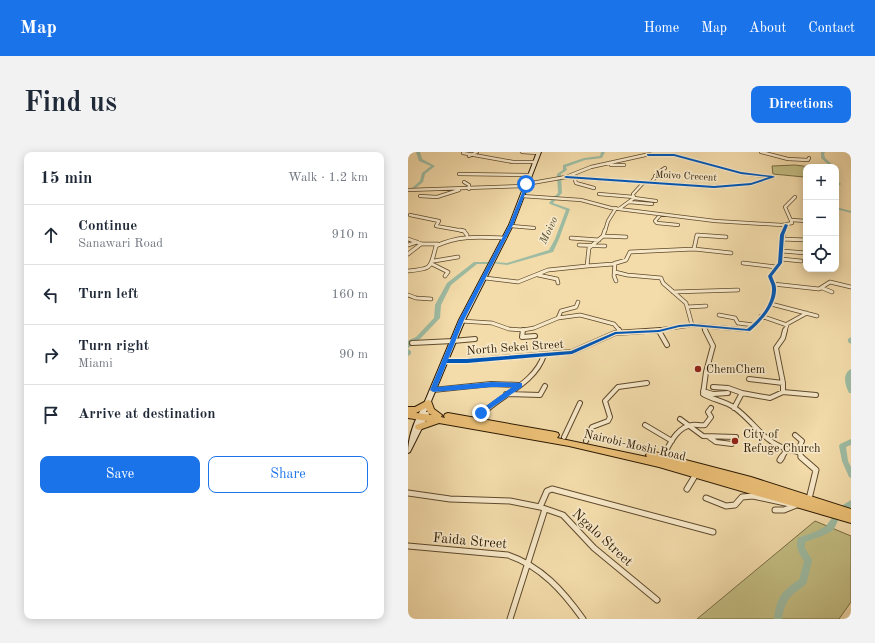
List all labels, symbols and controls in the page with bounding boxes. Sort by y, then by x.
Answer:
text: Map [20,19,57,38]
text: Home [644,21,679,35]
text: Map [701,21,727,35]
text: About [749,21,786,35]
text: Contact [808,21,855,35]
button: Directions [751,86,851,123]
text: Find us [24,90,117,118]
map controls [803,164,839,272]
button: + [803,164,839,200]
street label: Moivo Crecent [655,169,718,183]
text: 15 min [40,170,93,187]
text: Walk · 1.2 km [288,171,368,184]
route start [517,175,535,193]
button: − [803,200,839,236]
water label: Moivo [538,215,560,247]
text: Continue [78,219,137,234]
icon: ahead [40,224,62,246]
text: 910 m [331,228,368,241]
button: locate [803,236,839,272]
text: Sanawari Road [78,237,163,250]
icon: left [40,284,62,306]
text: Turn left [78,287,138,302]
text: 160 m [331,288,368,301]
text: Turn right [78,339,149,354]
street label: North Sekei Street [466,339,564,357]
icon: right [40,344,62,366]
text: 90 m [339,348,368,361]
text: Miami [78,357,113,370]
marker: ChemChem [693,364,703,374]
place label: ChemChem [706,364,766,376]
icon: arrive [40,404,62,426]
route end [472,404,490,422]
text: Arrive at destination [78,407,216,422]
street label: Nairobi-Moshi Road [583,428,687,464]
place label: City of Refuge Church [743,429,821,455]
marker: City of Refuge Church [730,436,740,446]
button: Save [40,456,200,493]
button: Share [208,456,368,493]
street label: Ngalo Street [569,506,635,569]
street label: Faida Street [432,531,508,551]

